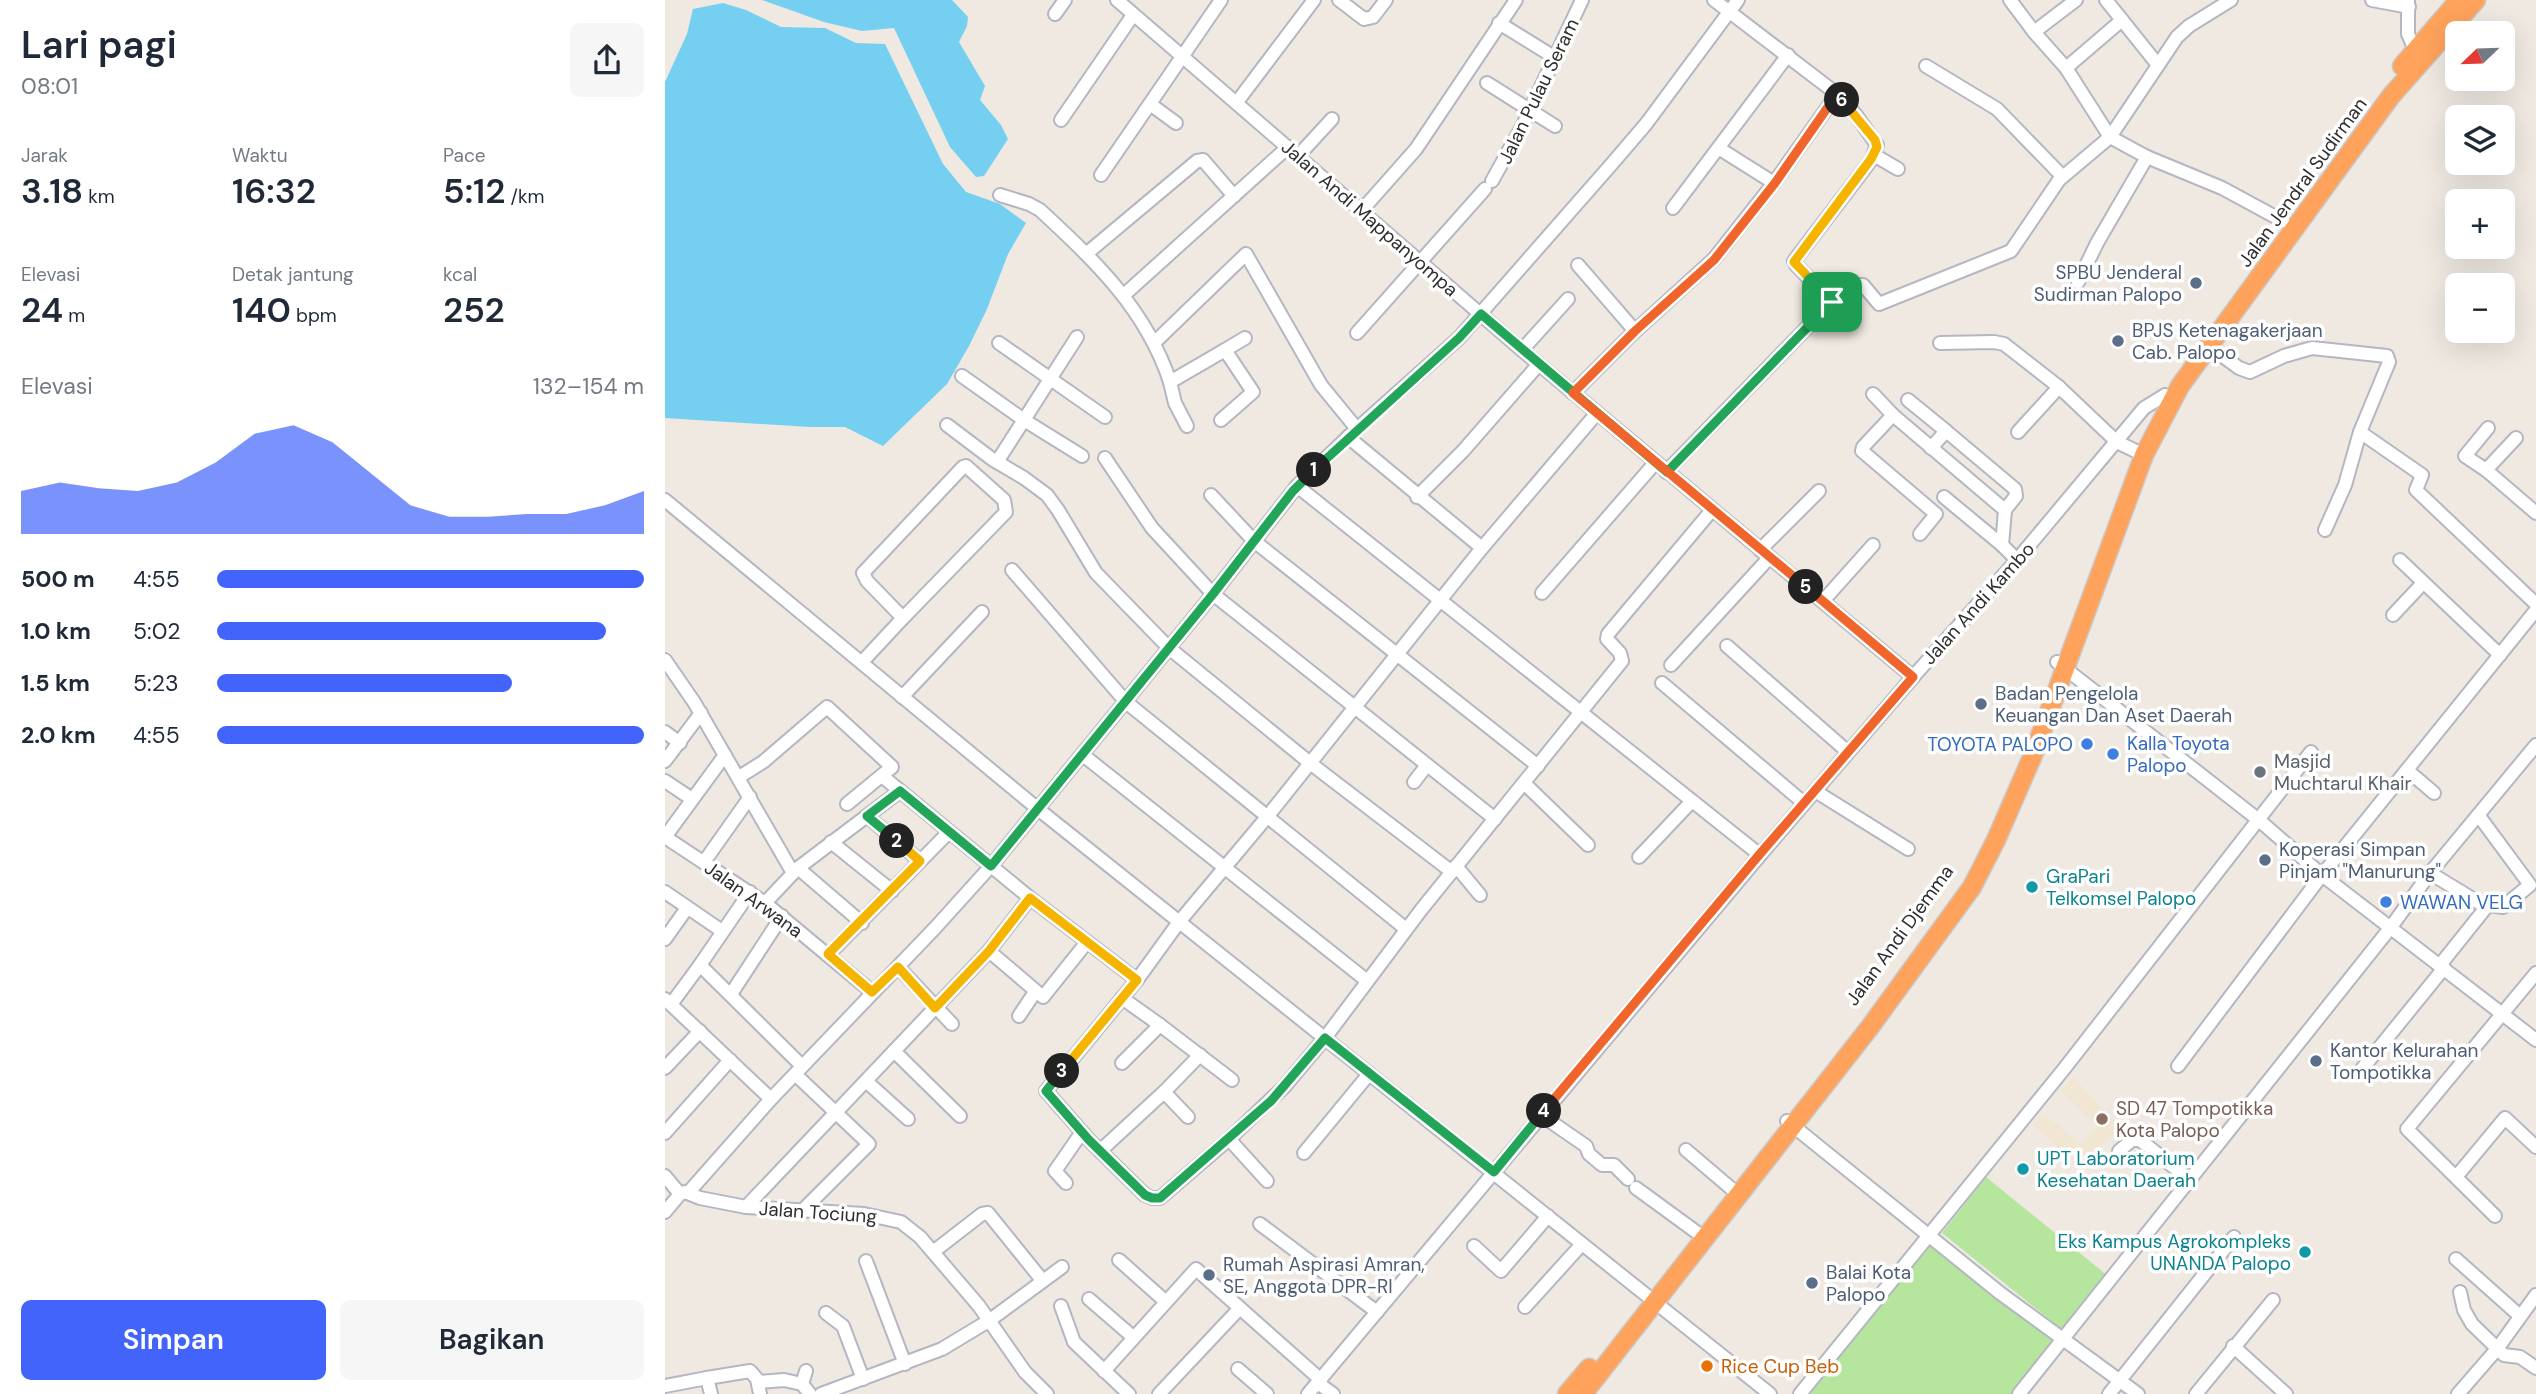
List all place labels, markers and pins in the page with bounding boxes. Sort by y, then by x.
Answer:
pin: 6 [1825,82,1859,118]
place label: SPBU Jenderal Sudirman Palopo [2034,260,2182,307]
pin [1802,272,1862,332]
marker: SPBU Jenderal Sudirman Palopo [2188,275,2204,291]
place label: BPJS Ketenagakerjaan Cab. Palopo [2132,318,2323,365]
marker: BPJS Ketenagakerjaan Cab. Palopo [2110,333,2126,349]
pin: 1 [1297,452,1331,488]
pin: 5 [1789,570,1823,604]
place label: Badan Pengelola Keuangan Dan Aset Daerah [1995,681,2232,728]
marker: Badan Pengelola Keuangan Dan Aset Daerah [1973,696,1989,712]
place label: Kalla Toyota Palopo [2127,731,2230,778]
place label: TOYOTA PALOPO [1927,732,2073,757]
marker: TOYOTA PALOPO [2079,736,2095,752]
marker: Kalla Toyota Palopo [2105,746,2121,762]
place label: Masjid Muchtarul Khair [2274,749,2412,796]
marker: Masjid Muchtarul Khair [2252,764,2268,780]
pin: 2 [880,824,915,858]
place label: Koperasi Simpan Pinjam "Manurung" [2279,837,2441,884]
marker: Koperasi Simpan Pinjam "Manurung" [2257,852,2273,868]
place label: GraPari Telkomsel Palopo [2046,864,2196,911]
marker: GraPari Telkomsel Palopo [2024,879,2040,895]
place label: WAWAN VELG [2400,890,2523,915]
marker: WAWAN VELG [2378,894,2394,910]
place label: Kantor Kelurahan Tompotikka [2330,1038,2478,1085]
marker: Kantor Kelurahan Tompotikka [2308,1053,2324,1069]
pin: 3 [1045,1054,1079,1088]
pin: 4 [1527,1094,1561,1128]
place label: SD 47 Tompotikka Kota Palopo [2116,1096,2273,1143]
marker: SD 47 Tompotikka Kota Palopo [2094,1111,2110,1127]
place label: UPT Laboratorium Kesehatan Daerah [2037,1146,2196,1193]
marker: UPT Laboratorium Kesehatan Daerah [2015,1161,2031,1177]
place label: Eks Kampus Agrokompleks UNANDA Palopo [2058,1229,2291,1276]
marker: Eks Kampus Agrokompleks UNANDA Palopo [2297,1244,2313,1260]
place label: Rumah Aspirasi Amran, SE, Anggota DPR-RI [1223,1252,1425,1299]
place label: Balai Kota Palopo [1826,1260,1911,1307]
marker: Rumah Aspirasi Amran, SE, Anggota DPR-RI [1201,1267,1217,1283]
marker: Balai Kota Palopo [1804,1275,1820,1291]
place label: Rice Cup Beb [1721,1354,1839,1379]
marker: Rice Cup Beb [1699,1358,1715,1374]

